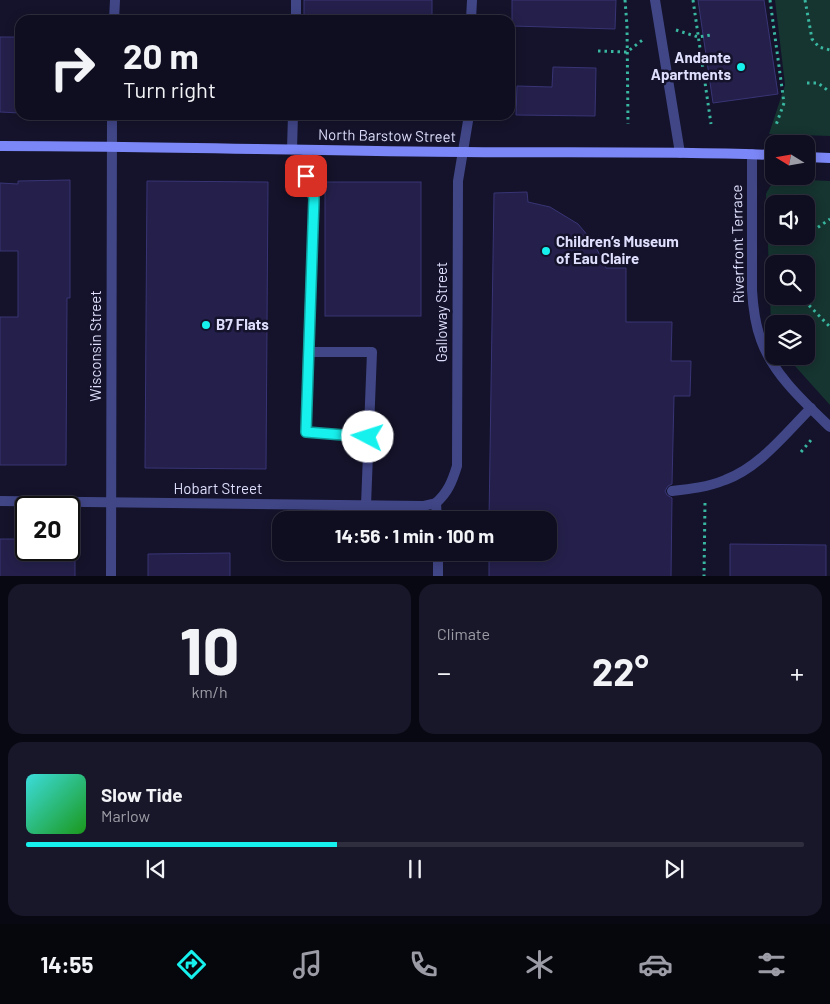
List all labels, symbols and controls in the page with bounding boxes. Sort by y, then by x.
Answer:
text: 20 m [123,34,199,76]
icon: right [40,35,105,100]
place label: Andante Apartments [651,48,731,83]
marker: Andante Apartments [735,61,747,73]
text: Turn right [123,76,216,102]
street label: North Barstow Street [318,125,456,145]
north arrow [765,135,815,185]
map controls [765,135,815,365]
pin [285,155,327,197]
icon: arrive [292,162,320,190]
street label: Riverfront Terrace [727,184,747,304]
button: sound [765,195,815,245]
place label: Children’s Museum of Eau Claire [556,232,679,267]
marker: Children’s Museum of Eau Claire [540,245,552,257]
button: search [765,255,815,305]
street label: Galloway Street [432,262,450,362]
street label: Wisconsin Street [86,290,104,402]
place label: B7 Flats [216,315,269,333]
button: layers [765,315,815,365]
marker: B7 Flats [200,319,212,331]
position arrow [341,410,393,462]
street label: Hobart Street [174,479,262,497]
speed limit sign: 20 [15,496,80,561]
text: 14:56 · 1 min · 100 m [335,524,494,547]
text: 10 [179,610,240,688]
text: Climate [437,624,490,643]
text: 22° [592,648,649,694]
text: − [437,655,451,689]
text: + [790,655,804,689]
text: km/h [191,682,228,701]
text: Slow Tide [101,783,183,806]
text: Marlow [101,806,150,825]
icon: previous [142,855,170,883]
icon: pause [401,855,429,883]
icon: next [660,855,688,883]
icon: directions [174,947,209,982]
icon: music [290,947,325,982]
icon: phone [406,947,441,982]
icon: climate [522,947,557,982]
icon: car [638,947,673,982]
icon: filters [754,947,789,982]
text: 14:55 [41,951,93,977]

